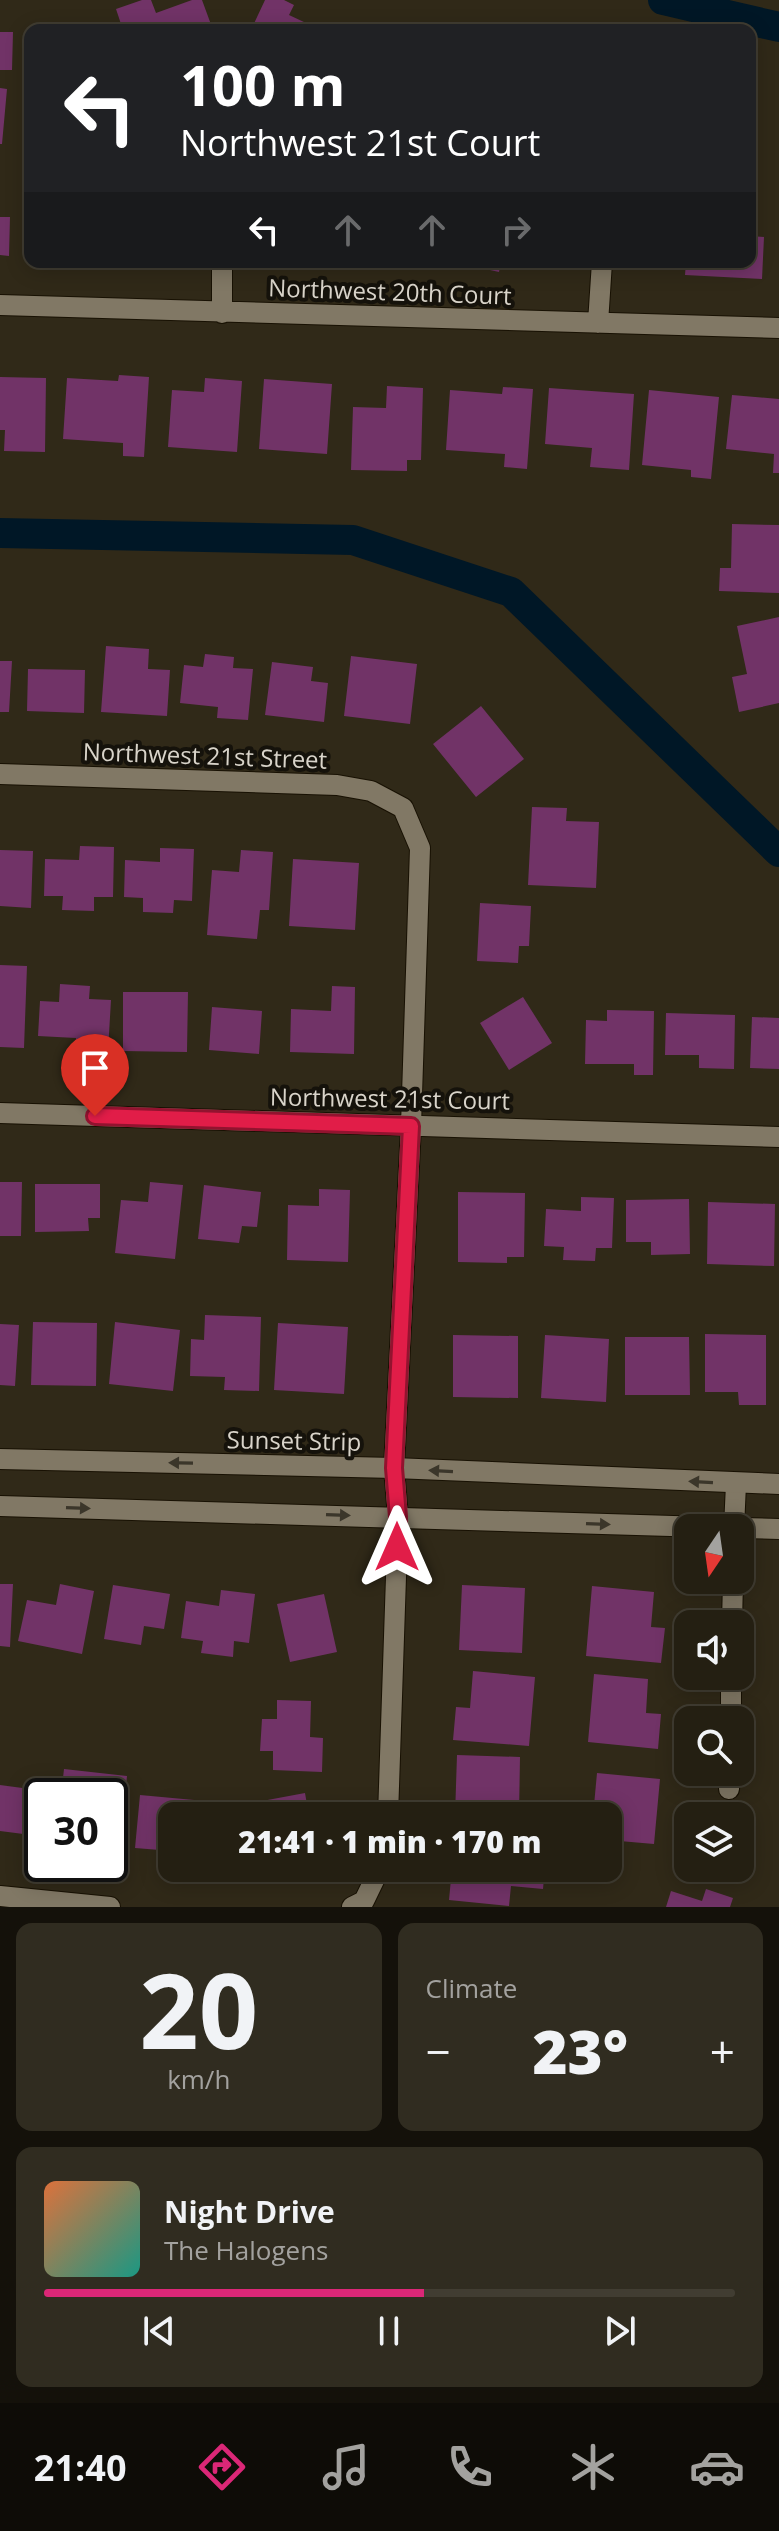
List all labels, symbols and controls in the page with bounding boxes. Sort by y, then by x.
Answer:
text: 100 m [180,46,346,122]
icon: left [48,56,152,160]
text: Northwest 21st Court [180,118,540,167]
icon: left [242,208,286,252]
icon: ahead [326,208,370,252]
icon: ahead [410,208,454,252]
icon: right [494,208,538,252]
street label: Northwest 20th Court [268,270,512,312]
street label: Northwest 21st Street [82,734,328,776]
pin [61,1034,129,1116]
icon: arrive [73,1046,117,1090]
street label: Northwest 21st Court [270,1079,510,1117]
street label: Sunset Strip [226,1422,362,1458]
one-way arrow [168,1457,193,1470]
one-way arrow [428,1464,453,1477]
one-way arrow [688,1476,713,1489]
one-way arrow [66,1502,91,1514]
position arrow [355,1505,439,1589]
one-way arrow [326,1509,351,1522]
north arrow [674,1514,754,1594]
map controls [674,1514,754,1882]
one-way arrow [586,1517,611,1530]
button: sound [674,1610,754,1690]
button: search [674,1706,754,1786]
speed limit sign: 30 [24,1778,128,1882]
button: layers [674,1802,754,1882]
text: 21:41 · 1 min · 170 m [238,1821,542,1862]
text: 20 [139,1938,258,2079]
text: Climate [426,1970,517,2006]
text: 23° [532,2010,628,2092]
text: − [426,2021,451,2081]
text: + [710,2021,735,2081]
text: km/h [167,2061,230,2097]
text: Night Drive [164,2191,335,2232]
text: The Halogens [164,2232,329,2268]
icon: previous [137,2309,181,2353]
icon: pause [367,2309,411,2353]
icon: next [598,2309,642,2353]
icon: directions [194,2439,250,2495]
icon: music [318,2439,374,2495]
icon: phone [442,2439,498,2495]
icon: climate [565,2439,621,2495]
icon: car [689,2439,745,2495]
text: 21:40 [34,2443,126,2492]

